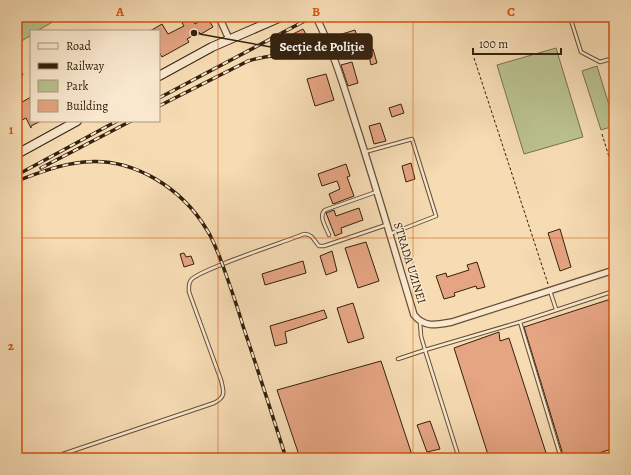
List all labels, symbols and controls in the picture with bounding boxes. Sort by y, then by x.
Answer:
text: A [115,3,125,20]
text: B [312,3,320,20]
text: C [507,3,515,20]
legend [30,30,160,122]
scale bar [473,30,561,56]
callout: Secție de Poliție [271,34,372,59]
text: 100 m [479,36,508,52]
text: Road [66,38,92,54]
text: Secție de Poliție [279,38,365,55]
text: Railway [66,58,105,74]
text: Park [66,78,89,94]
text: Building [66,98,108,114]
text: 1 [9,121,14,138]
street label: STRADA UZINEI [390,220,430,306]
text: 2 [8,337,15,354]

